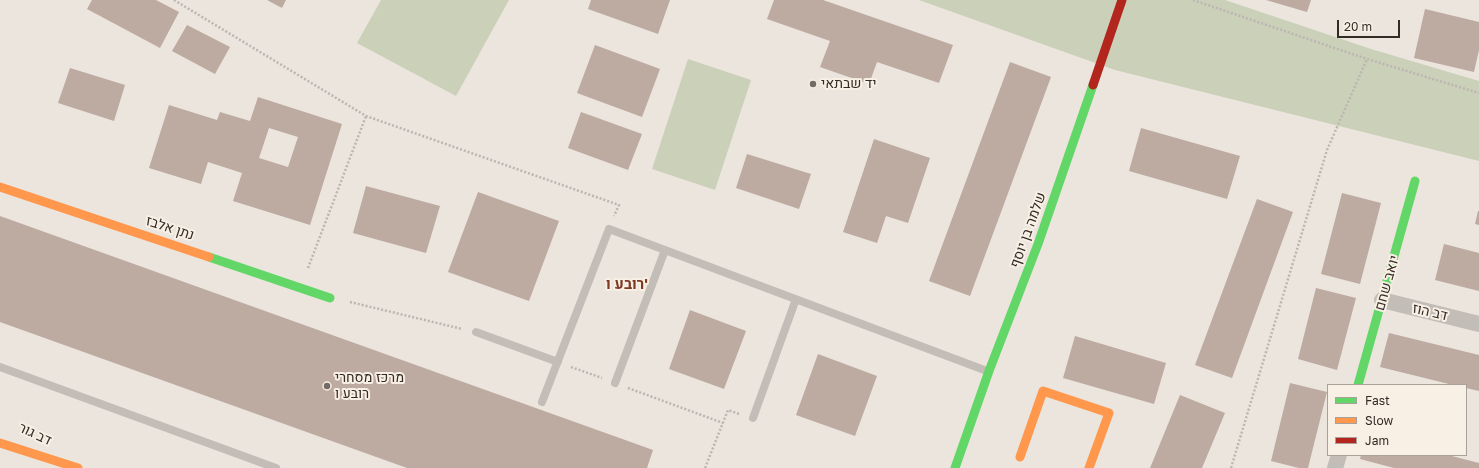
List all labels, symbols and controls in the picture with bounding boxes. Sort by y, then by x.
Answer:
scale bar [1339,12,1402,38]
text: 20 m [1344,19,1372,34]
place label: יד שבתאי [821,76,876,92]
marker: יד שבתאי [808,79,818,89]
street label: שלמה בן יוסף [1007,190,1049,270]
street label: נתן אלבז [144,212,196,244]
street label: יואב שחם [1371,253,1403,313]
district label: רובע ו' [606,275,648,293]
street label: דב הוז [1411,300,1449,324]
place label: מרכז מסחרי רובע ו [335,370,404,402]
marker: מרכז מסחרי רובע ו [322,381,332,391]
legend [1327,384,1467,456]
text: Fast [1365,393,1390,408]
text: Slow [1365,413,1393,428]
street label: דב גור [16,419,54,449]
text: Jam [1365,433,1389,448]

